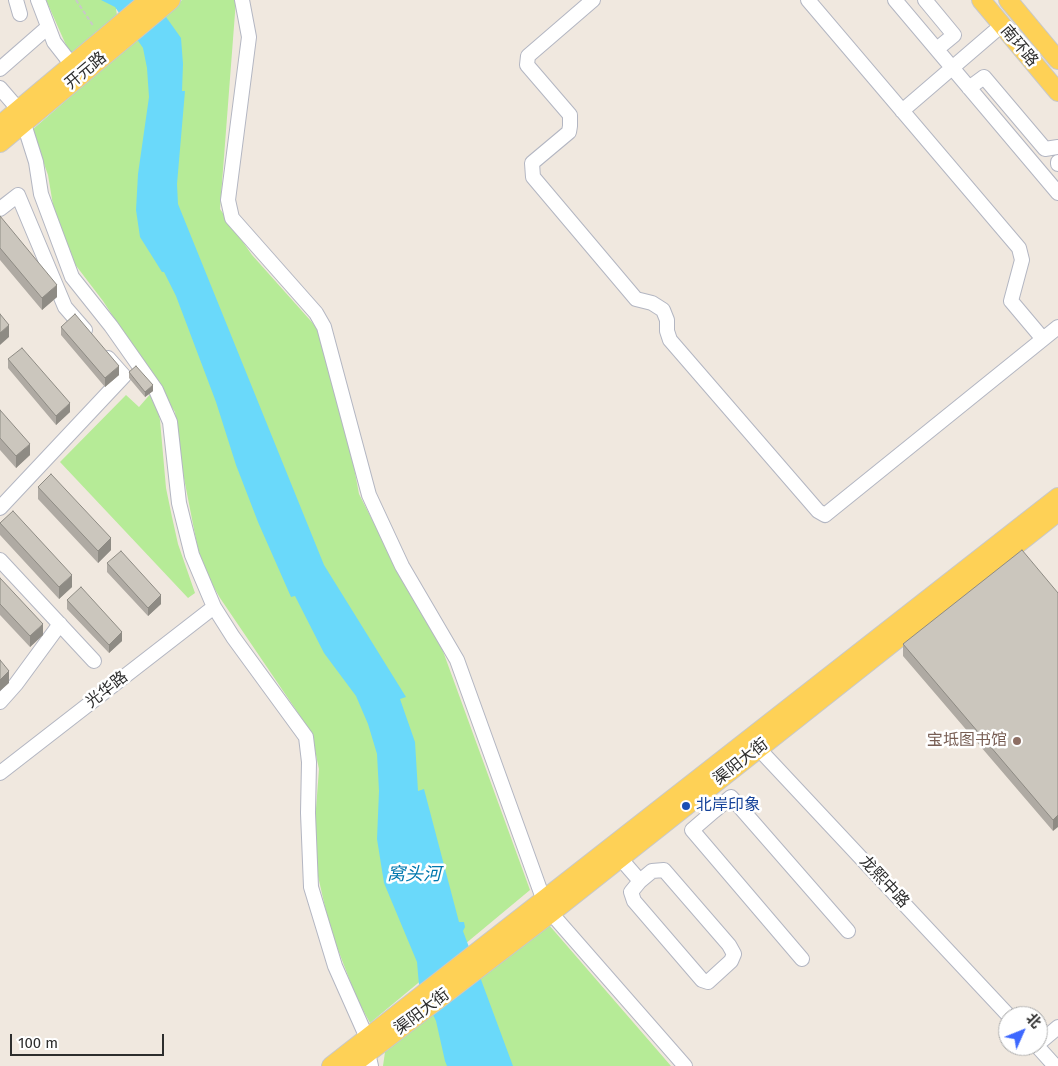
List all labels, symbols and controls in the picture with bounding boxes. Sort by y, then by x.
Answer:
street label: 南环路 [996,21,1042,71]
street label: 开元路 [61,48,111,94]
street label: 光华路 [82,668,132,712]
place label: 宝坻图书馆 [927,731,1007,751]
street label: 渠阳大街 [710,735,772,789]
marker: 宝坻图书馆 [1011,735,1023,747]
place label: 北岸印象 [696,796,760,816]
marker: 北岸印象 [680,800,692,812]
street label: 龙熙中路 [855,852,913,912]
water label: 窝头河 [387,864,441,886]
street label: 渠阳大街 [391,985,453,1039]
north arrow [998,1006,1048,1056]
text: 北 [1022,1010,1044,1032]
scale bar [12,1024,166,1056]
text: 100 m [18,1034,58,1052]

